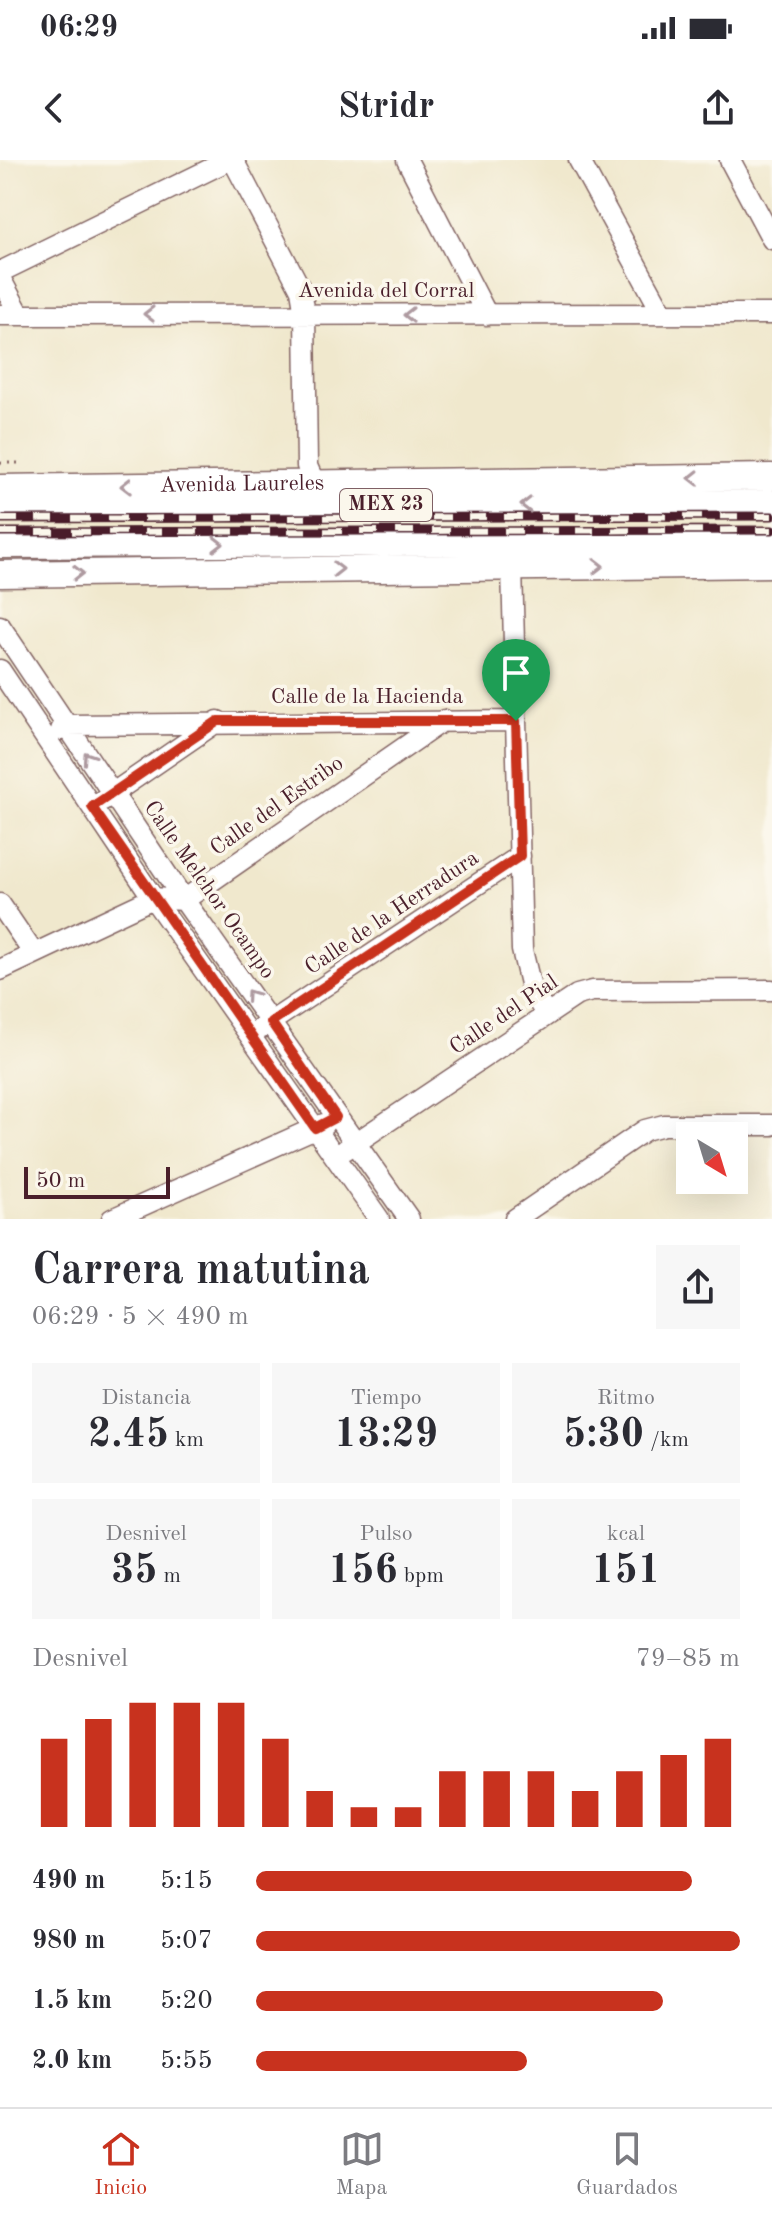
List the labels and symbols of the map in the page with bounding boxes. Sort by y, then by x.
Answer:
street label: Avenida del Corral [298,280,474,302]
one-way arrow [142,305,155,323]
one-way arrow [402,306,415,324]
one-way arrow [687,469,700,487]
street label: Avenida Laureles [159,472,324,497]
one-way arrow [119,477,132,495]
road number: MEX 23 [340,489,432,521]
one-way arrow [519,496,532,514]
one-way arrow [212,535,225,553]
one-way arrow [592,557,605,575]
one-way arrow [332,560,345,578]
one-way arrow [72,564,85,582]
pin [482,639,550,721]
street label: Calle de la Hacienda [271,686,463,708]
one-way arrow [83,751,98,766]
street label: Calle del Estribo [206,752,348,860]
street label: Calle Melchor Ocampo [139,797,279,983]
street label: Calle de la Herradura [301,847,483,979]
street label: Calle del Pial [446,971,562,1059]
one-way arrow [247,989,261,1003]
north arrow [676,1122,748,1194]
scale bar [24,1163,170,1199]

